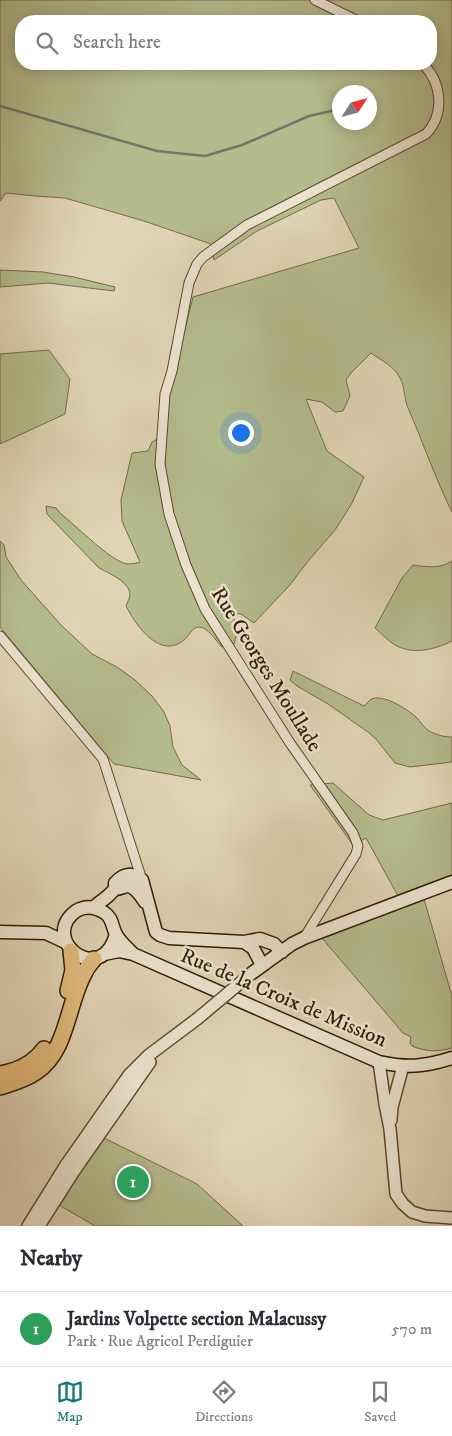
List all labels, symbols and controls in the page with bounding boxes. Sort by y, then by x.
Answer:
search box [15,15,437,70]
icon: search [33,29,61,57]
text: Search here [73,31,161,54]
north arrow [332,85,377,130]
your location [228,420,254,446]
street label: Rue Georges Moullade [205,582,327,757]
street label: Rue de la Croix de Mission [176,943,391,1053]
pin: 1 [117,1163,149,1201]
text: Nearby [20,1246,82,1272]
text: Jardins Volpette section Malacussy [67,1308,326,1331]
text: 1 [33,1319,39,1339]
text: 570 m [392,1319,432,1339]
text: Park · Rue Agricol Perdiguier [67,1331,253,1351]
tab: Map [56,1378,84,1426]
tab: Directions [195,1378,253,1426]
tab: Saved [364,1378,396,1426]

